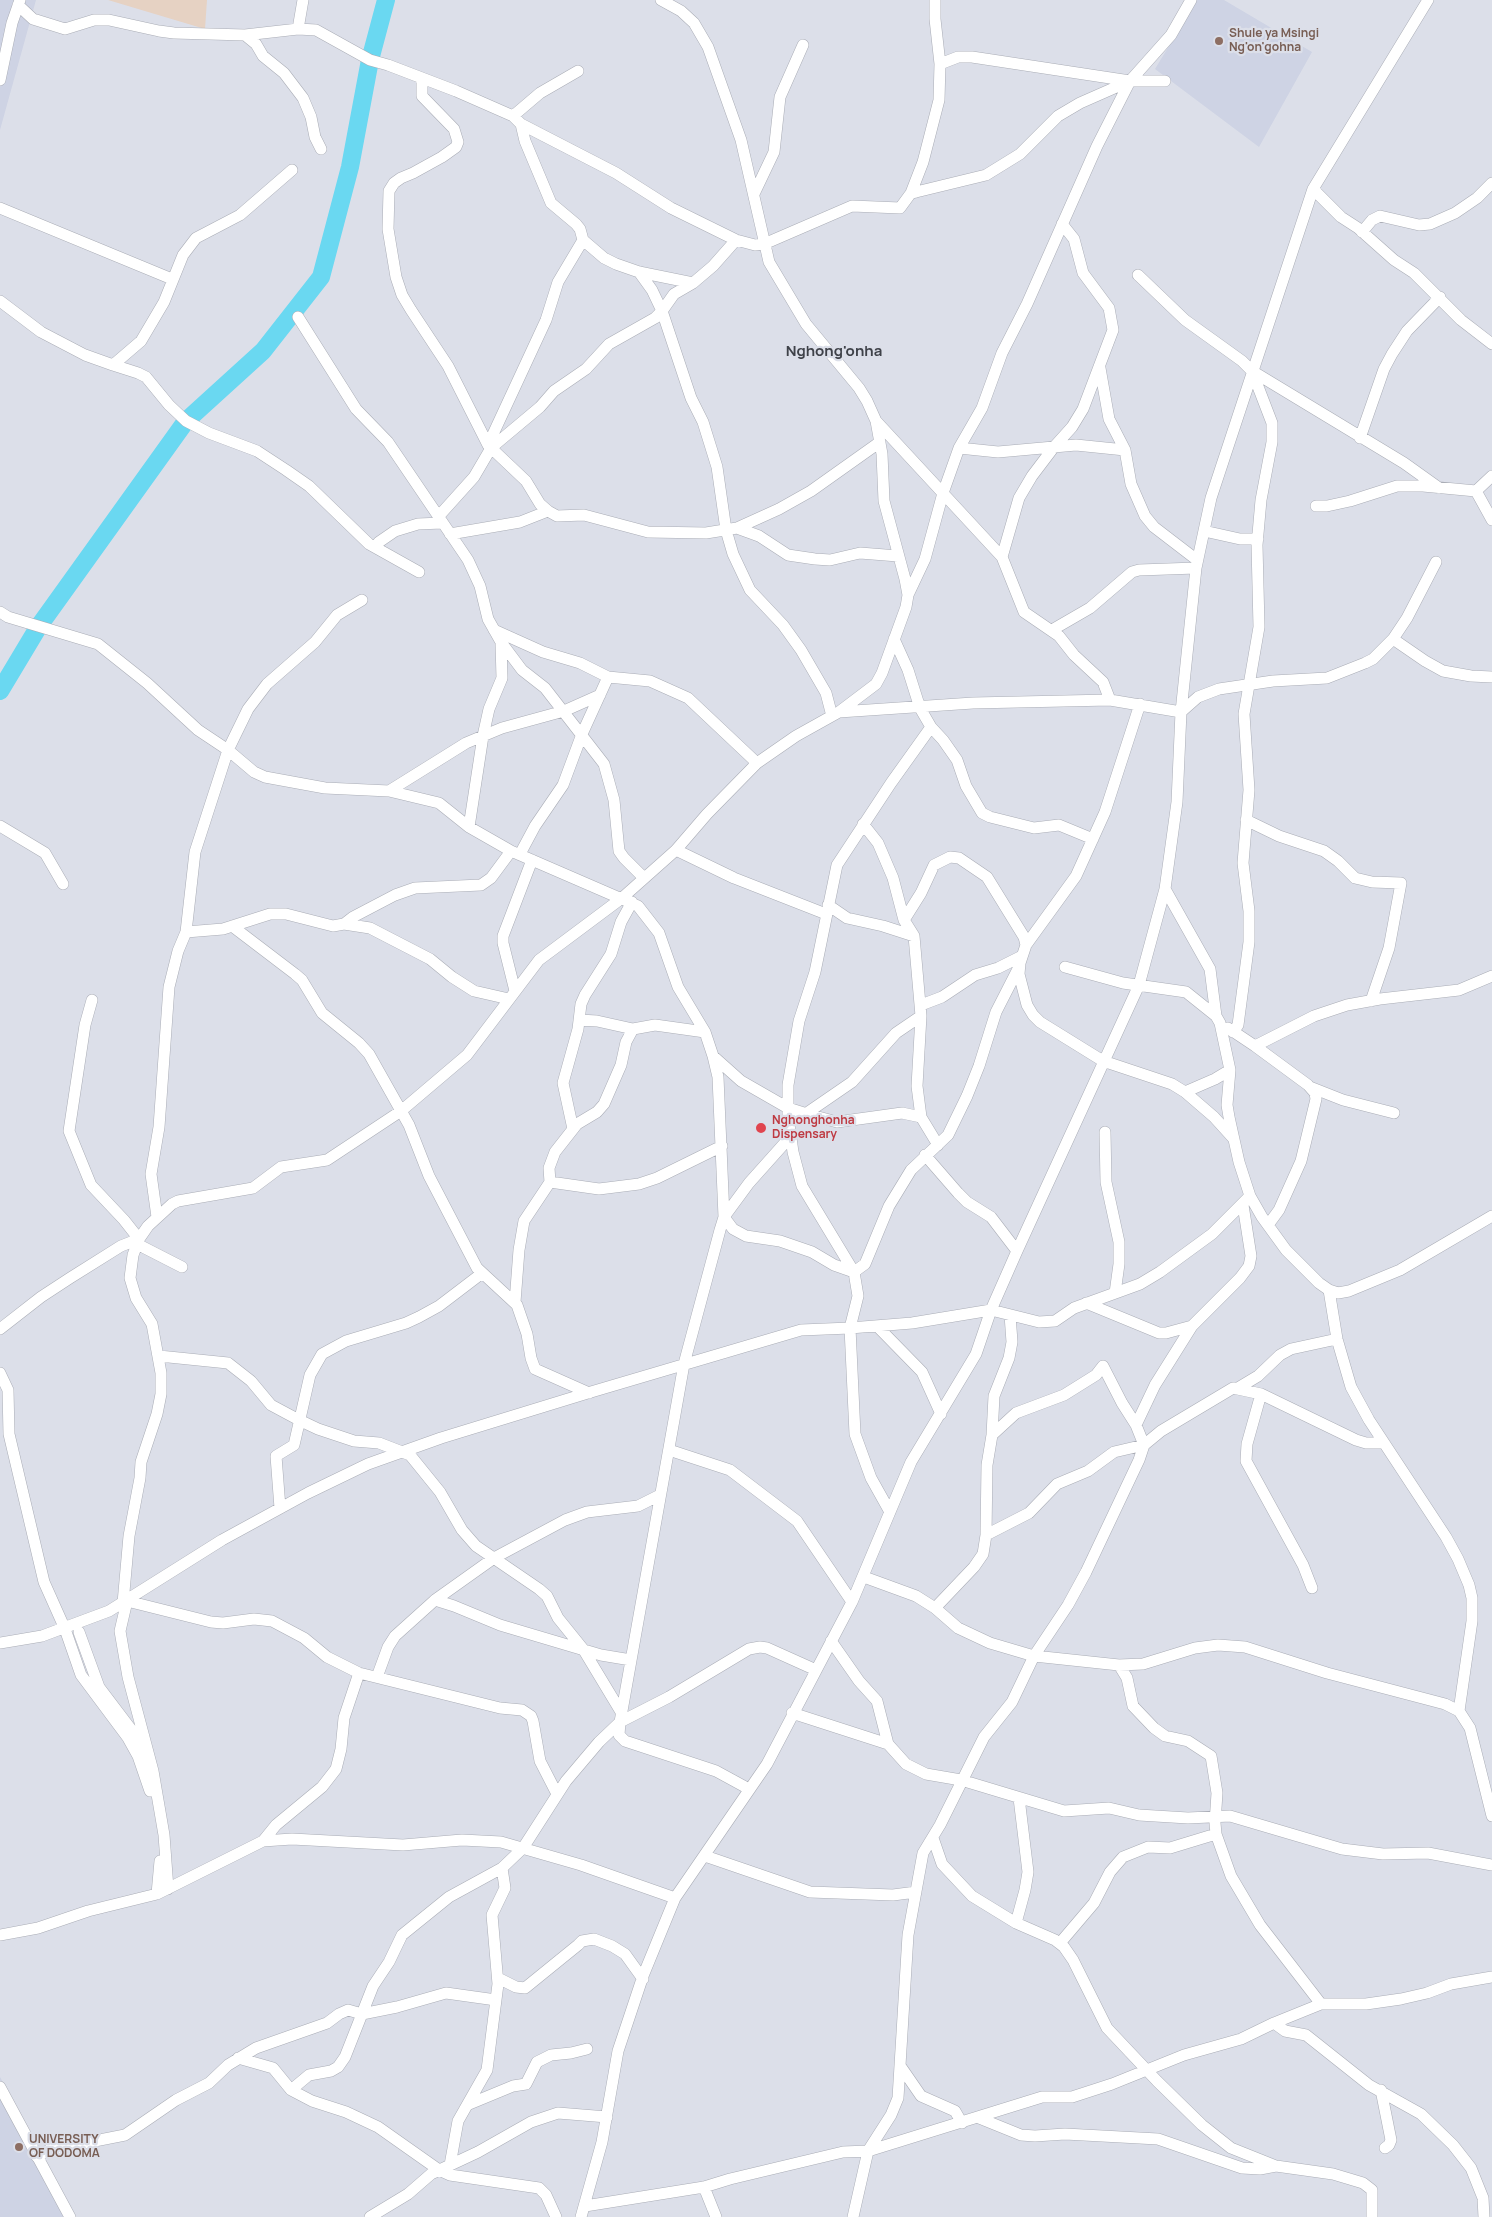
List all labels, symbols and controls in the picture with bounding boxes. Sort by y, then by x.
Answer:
place label: Shule ya Msingi Ng'on'gohna [1229,27,1319,55]
marker: Shule ya Msingi Ng'on'gohna [1213,35,1225,47]
district label: Nghong'onha [786,343,882,361]
place label: Nghonghonha Dispensary [772,1114,855,1142]
marker: Nghonghonha Dispensary [754,1121,768,1135]
place label: UNIVERSITY OF DODOMA [29,2133,100,2161]
marker: UNIVERSITY OF DODOMA [13,2141,25,2153]

